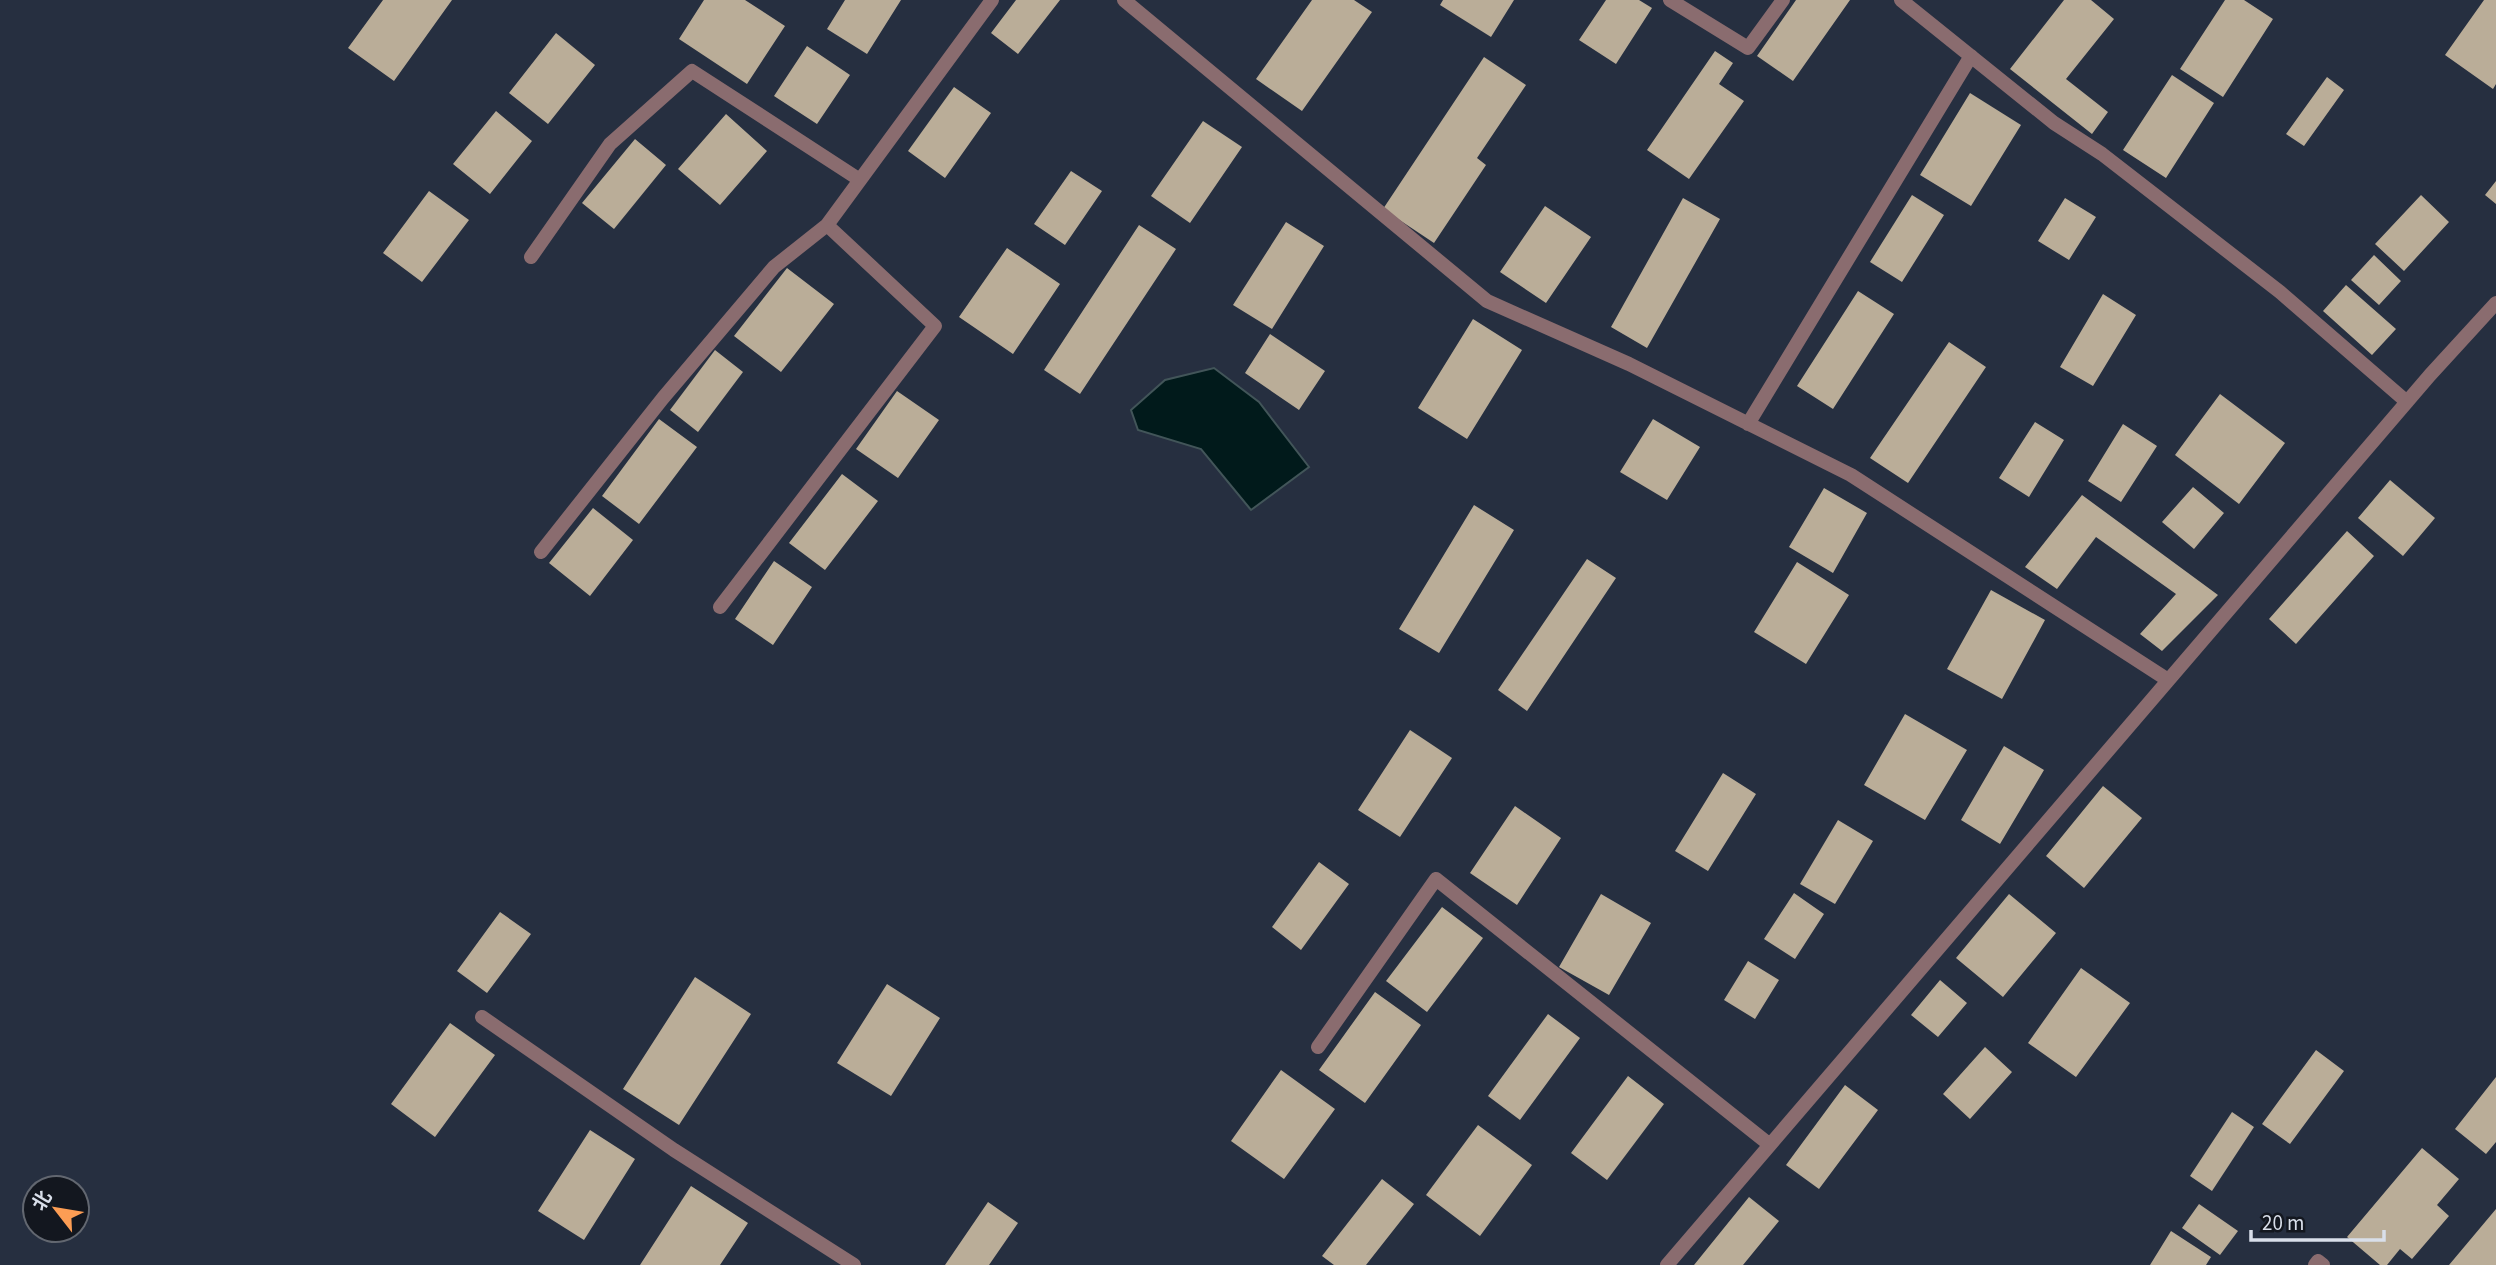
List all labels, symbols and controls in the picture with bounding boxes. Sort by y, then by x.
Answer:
north arrow [21,1174,91,1244]
text: 北 [26,1186,59,1216]
scale bar [2251,1198,2384,1242]
text: 20 m [2262,1208,2304,1238]

